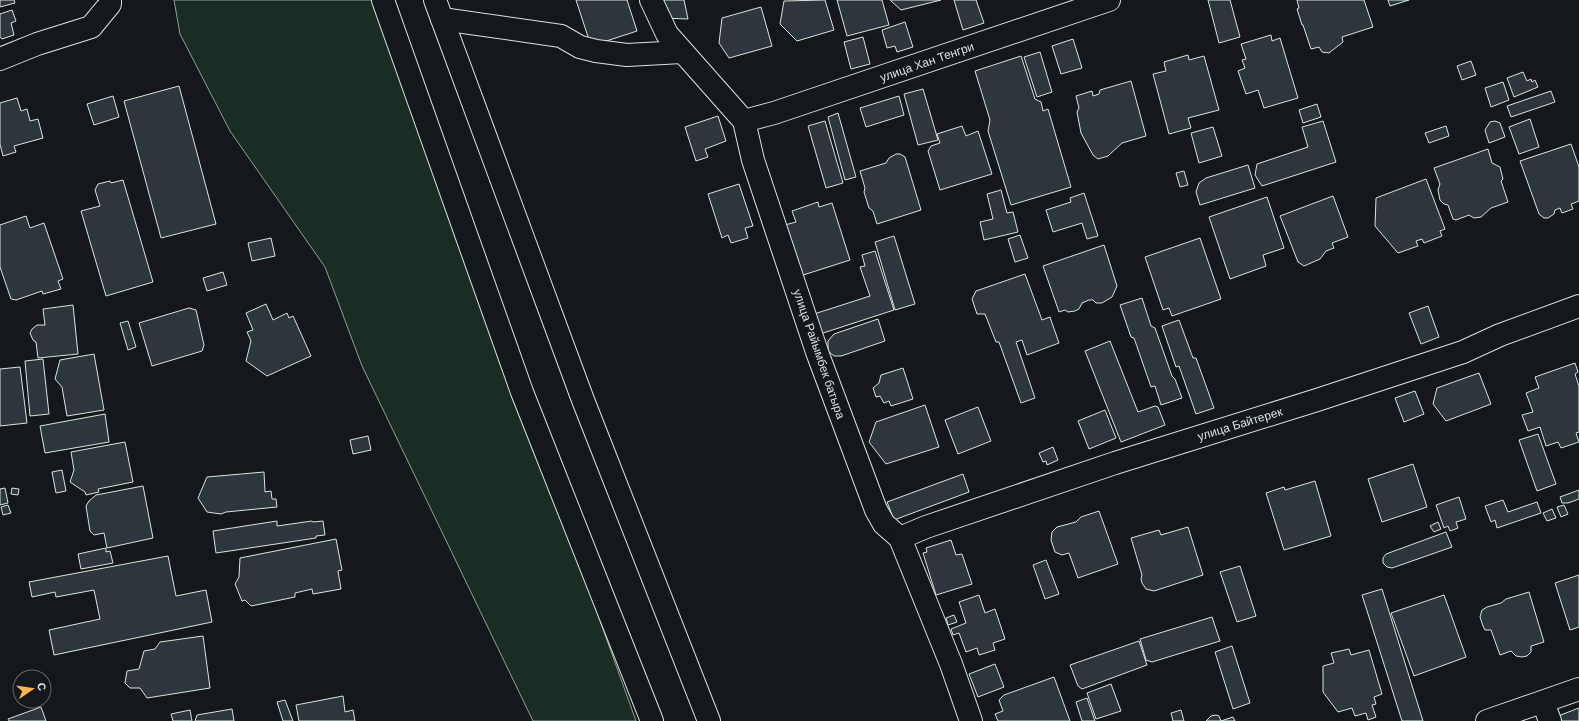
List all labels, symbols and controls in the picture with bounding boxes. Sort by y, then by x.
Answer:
street label: улица Хан Тенгри [878,38,976,86]
street label: улица Райымбек батыра [789,287,849,421]
street label: улица Байтерек [1196,403,1285,445]
north arrow [12,669,52,709]
text: С [34,681,49,692]

